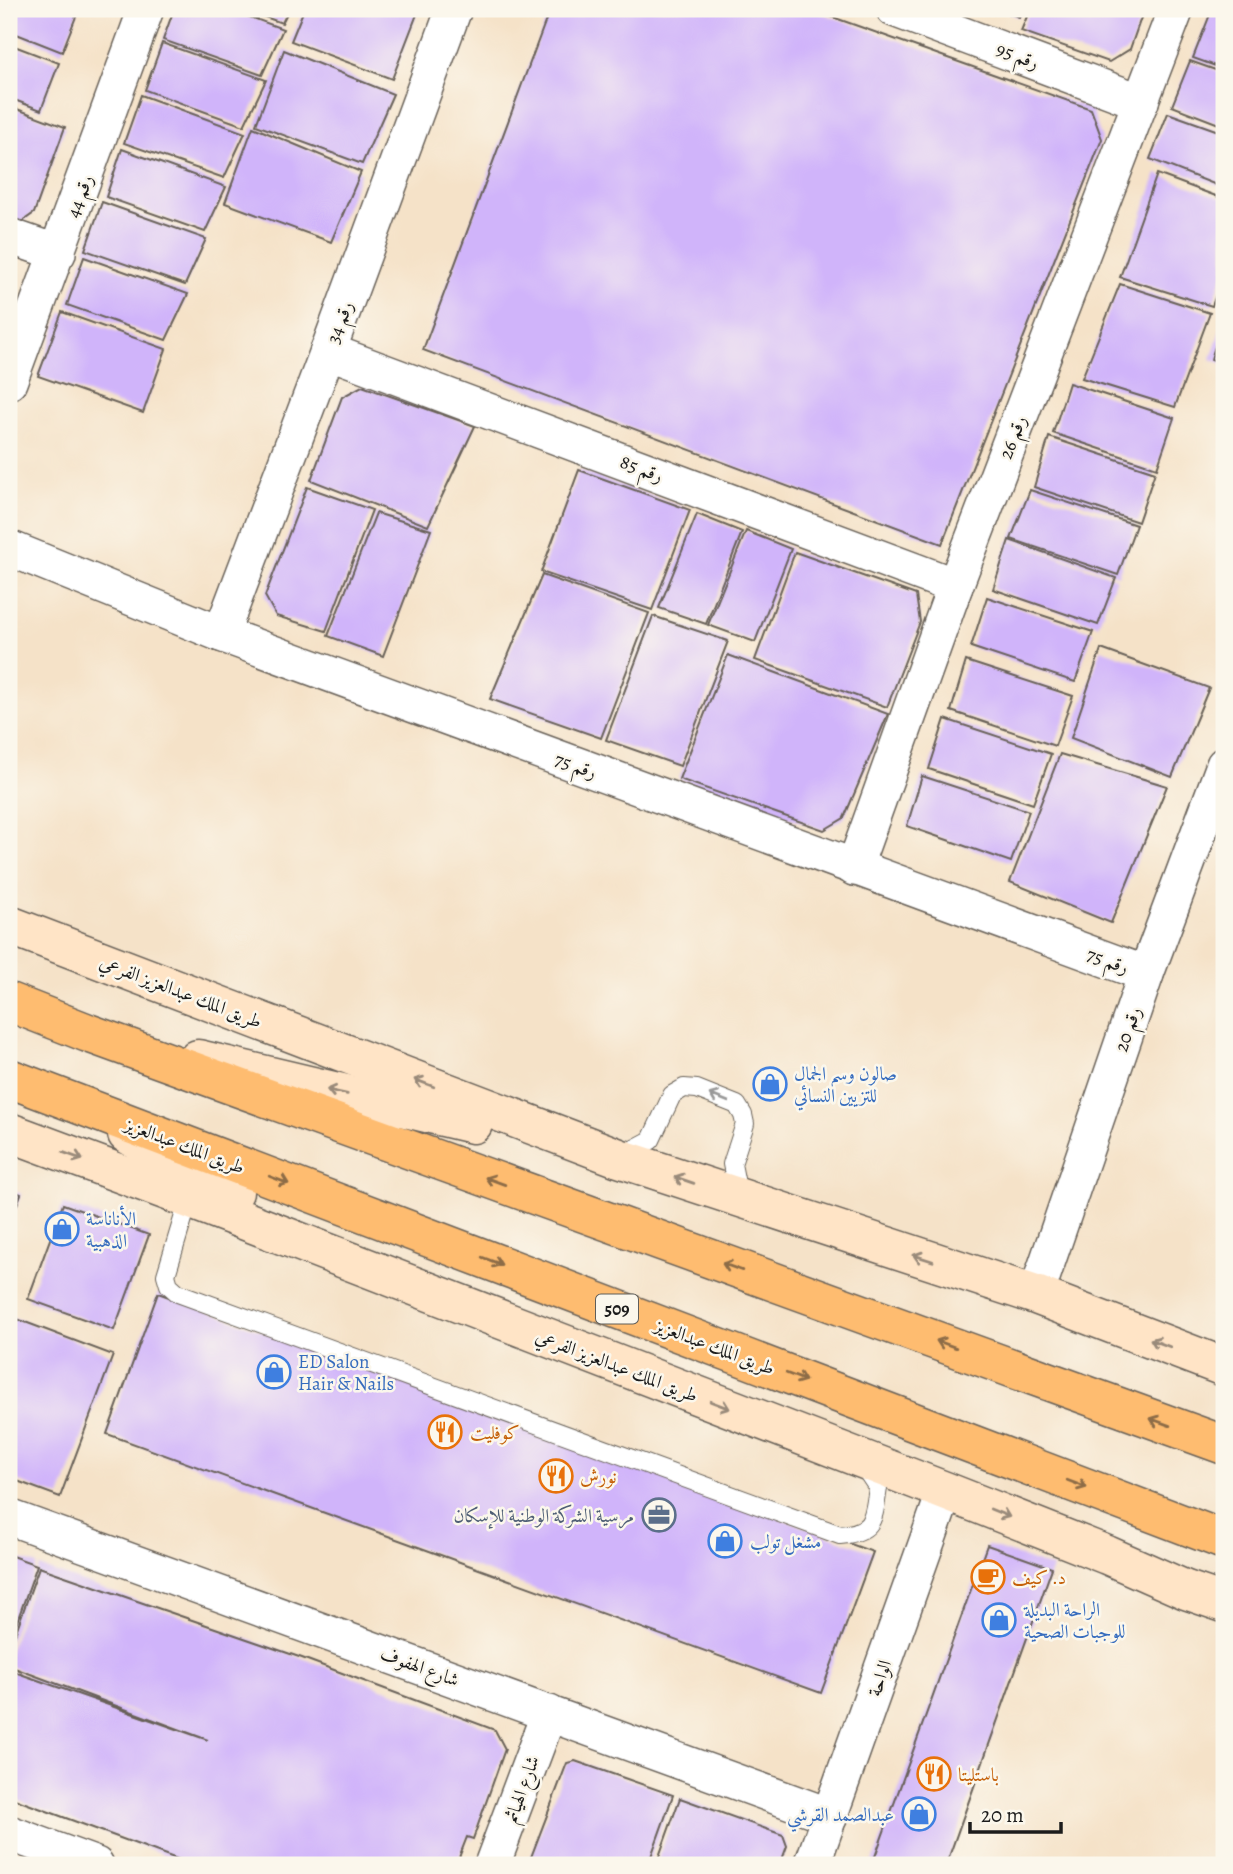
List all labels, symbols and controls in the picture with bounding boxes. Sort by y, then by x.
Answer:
street label: رقم 95 [991,36,1043,81]
street label: رقم 44 [60,171,104,223]
street label: رقم 34 [320,298,364,349]
street label: رقم 26 [993,412,1038,465]
street label: رقم 85 [615,449,667,494]
street label: رقم 75 [549,746,600,790]
street label: رقم 75 [1081,941,1132,985]
street label: طريق الملك عبدالعزيز الفرعي [95,949,266,1037]
street label: رقم 20 [1108,1003,1152,1057]
place label: صالون وسم الجمال للتزيين النسائي [794,1061,897,1111]
shop icon: صالون وسم الجمال للتزيين النسائي [751,1065,789,1103]
one-way arrow [414,1076,436,1089]
one-way arrow [327,1085,349,1098]
one-way arrow [709,1090,731,1103]
street label: طريق الملك عبدالعزيز [119,1110,248,1181]
one-way arrow [61,1151,83,1163]
one-way arrow [673,1173,695,1185]
one-way arrow [485,1174,507,1186]
one-way arrow [267,1175,289,1188]
place label: الأناناسة الذهبية [86,1205,136,1254]
shop icon: الأناناسة الذهبية [43,1210,81,1248]
one-way arrow [912,1251,934,1264]
one-way arrow [480,1256,502,1269]
one-way arrow [722,1259,744,1272]
road number: 509 [596,1294,638,1324]
street label: طريق الملك عبدالعزيز [649,1311,778,1382]
street label: طريق الملك عبدالعزيز الفرعي [531,1323,702,1411]
one-way arrow [1150,1335,1172,1348]
one-way arrow [936,1337,958,1349]
place label: ED Salon Hair & Nails [298,1349,394,1397]
shop icon: ED Salon Hair & Nails [255,1353,293,1391]
one-way arrow [784,1371,806,1384]
one-way arrow [708,1399,730,1412]
restaurant icon: كوفليت [426,1413,464,1451]
one-way arrow [1150,1414,1172,1427]
place label: كوفليت [470,1420,520,1446]
restaurant icon: نورش [537,1457,575,1495]
place label: نورش [580,1464,617,1490]
one-way arrow [1066,1478,1088,1491]
office icon: مرسية الشركة الوطنية للإسكان [640,1496,678,1534]
place label: مرسية الشركة الوطنية للإسكان [454,1503,634,1530]
one-way arrow [989,1508,1011,1521]
shop icon: مشغل تولب [706,1522,744,1560]
place label: مشغل تولب [750,1529,821,1555]
cafe icon: د. كيف [969,1558,1007,1596]
place label: د. كيف [1012,1565,1066,1591]
place label: الراحة البديلة للوجبات الصحية [1023,1597,1126,1645]
shop icon: الراحة البديلة للوجبات الصحية [980,1601,1018,1639]
street label: شارع الهفوف [376,1641,463,1695]
street label: الواحة [862,1657,898,1700]
street label: شارع الهياثم [498,1752,549,1828]
restaurant icon: باستليتا [915,1755,953,1793]
place label: باستليتا [958,1762,999,1788]
scale bar [970,1790,1062,1834]
shop icon: عبدالصمد القرشي [900,1795,938,1833]
text: 20 m [981,1801,1024,1829]
place label: عبدالصمد القرشي [787,1802,894,1832]

